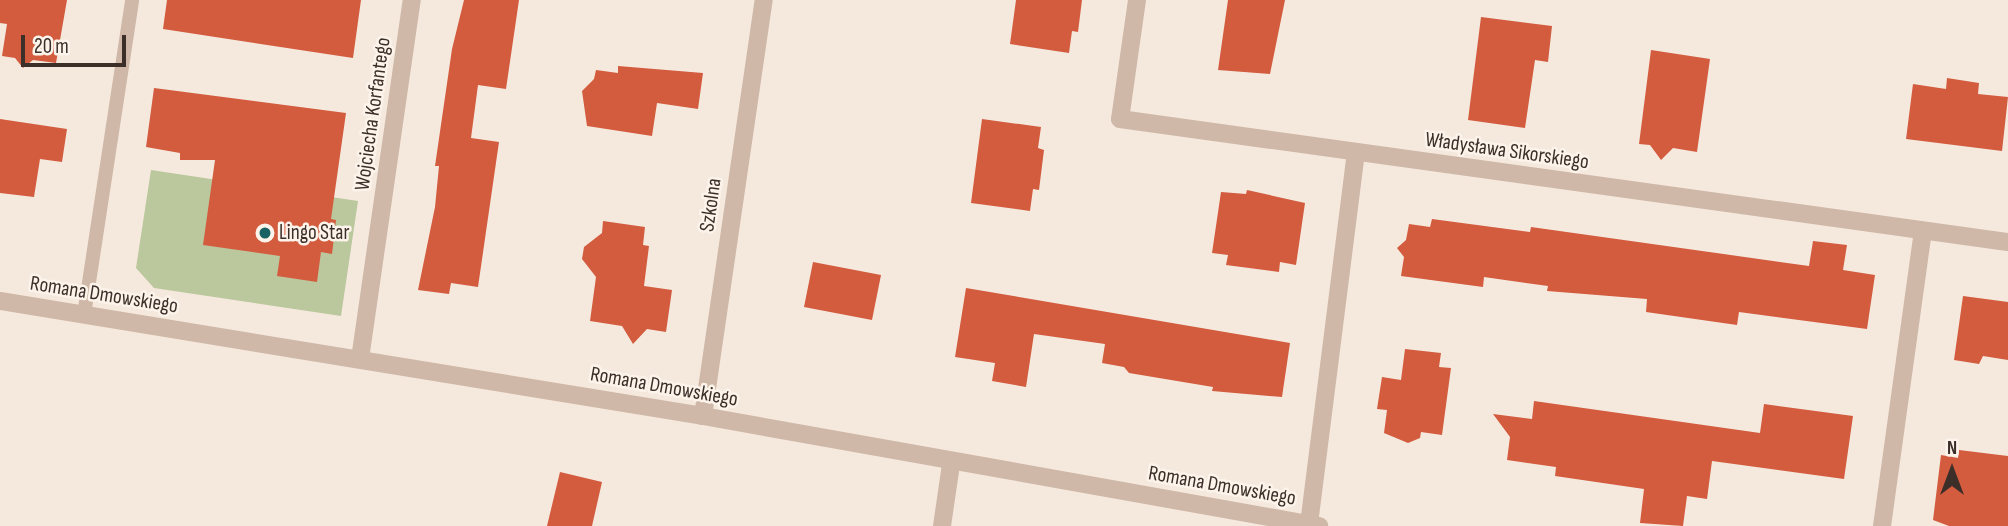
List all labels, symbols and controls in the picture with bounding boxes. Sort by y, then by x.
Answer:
scale bar [24,21,130,65]
text: 20 m [34,34,69,59]
street label: Wojciecha Korfantego [350,36,396,192]
street label: Władysława Sikorskiego [1424,127,1590,175]
street label: Szkolna [695,177,727,233]
place label: Lingo Star [279,220,349,246]
marker: Lingo Star [257,225,273,241]
street label: Romana Dmowskiego [28,271,180,319]
street label: Romana Dmowskiego [588,362,740,412]
north arrow [1917,435,1987,505]
text: N [1947,437,1957,460]
street label: Romana Dmowskiego [1146,461,1298,511]

